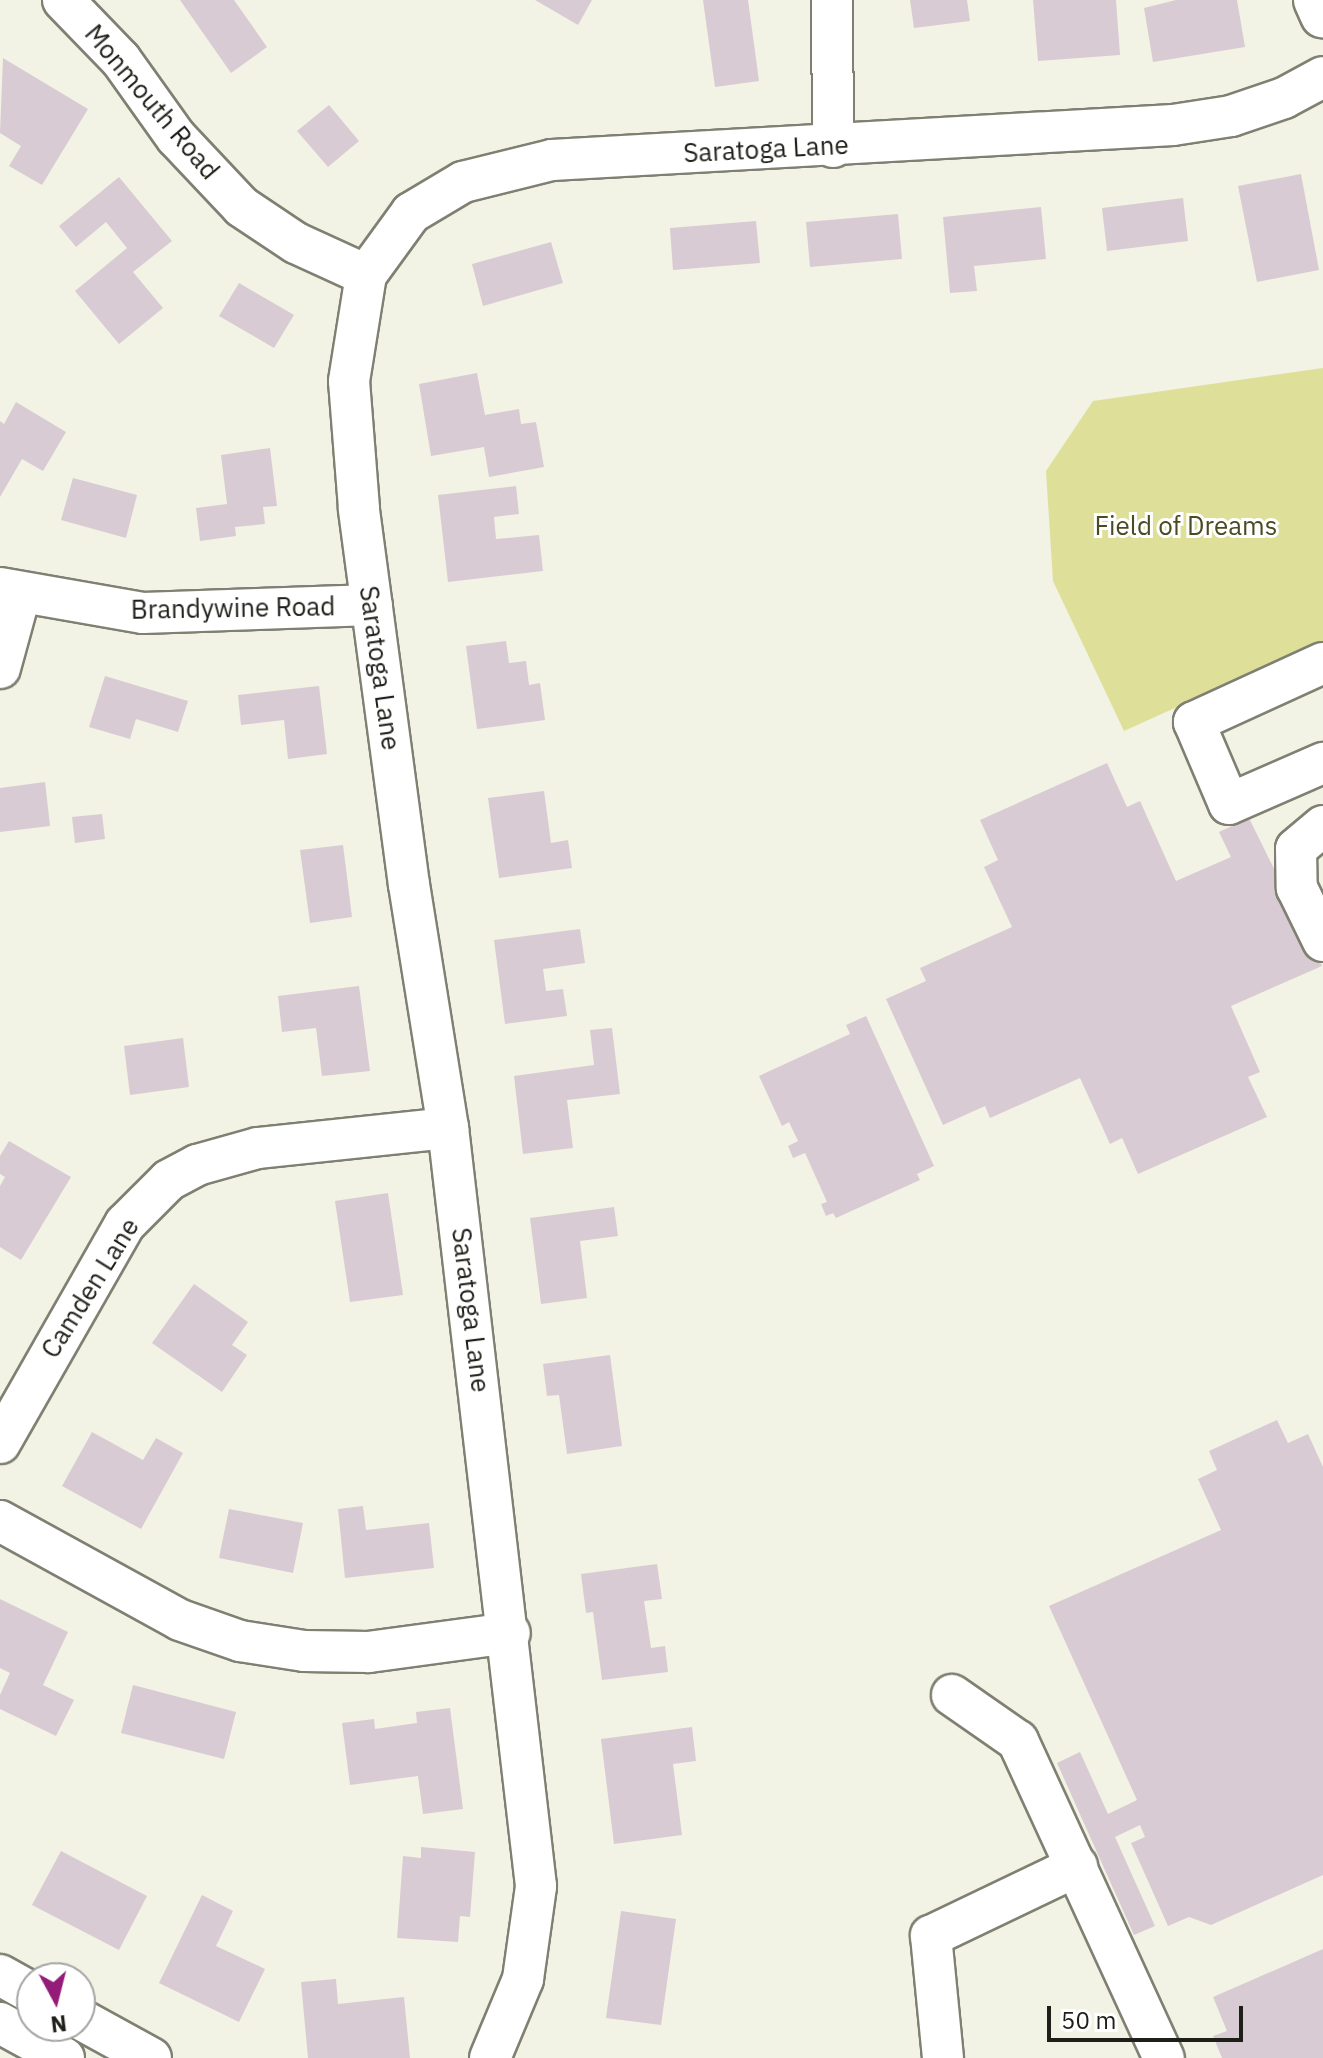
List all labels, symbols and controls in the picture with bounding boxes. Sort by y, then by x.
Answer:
street label: Monmouth Road [78,18,226,186]
street label: Saratoga Lane [683,129,849,169]
park label: Field of Dreams [1095,510,1277,542]
street label: Saratoga Lane [353,584,407,752]
street label: Brandywine Road [130,591,336,625]
street label: Camden Lane [35,1212,145,1364]
street label: Saratoga Lane [445,1226,497,1394]
north arrow [16,1962,96,2042]
scale bar [1051,1990,1247,2040]
text: 50 m [1061,2004,1116,2036]
text: N [49,2009,68,2040]

